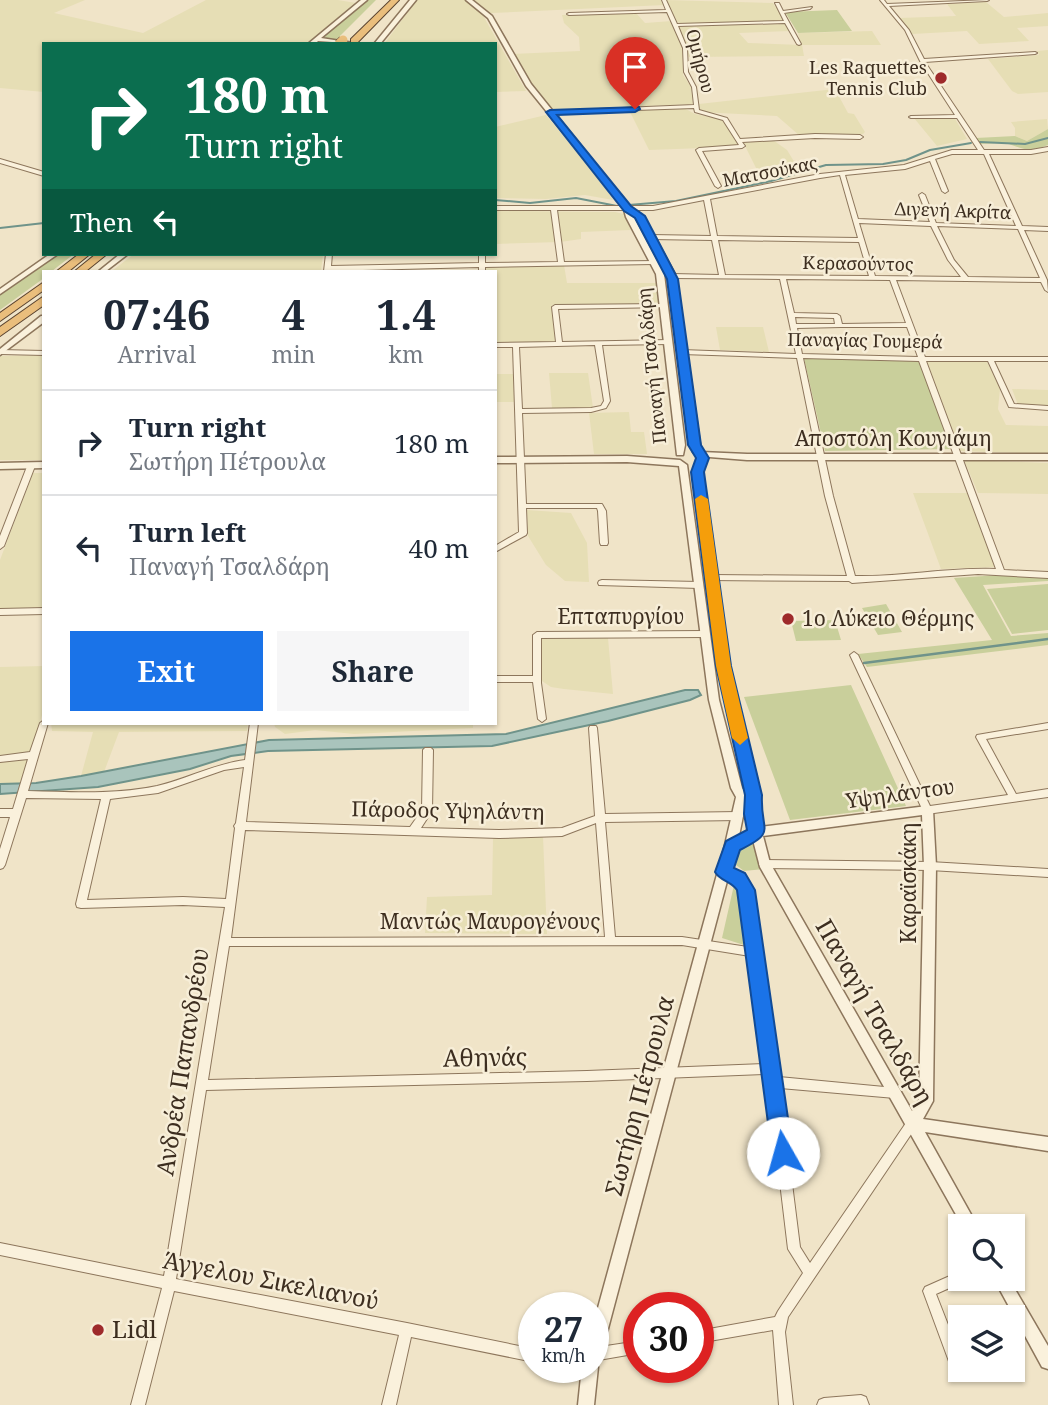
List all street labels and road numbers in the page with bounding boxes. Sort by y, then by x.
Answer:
street label: Ομήρου [681,26,721,95]
street label: Ματσούκας [720,150,820,192]
street label: Διγενή Ακρίτα [894,196,1012,224]
street label: Κερασούντος [802,250,914,276]
street label: Παναγή Τσαλδάρη [631,287,671,445]
street label: Παναγίας Γουμερά [787,327,943,353]
street label: Αποστόλη Κουγιάμη [795,424,991,452]
street label: Επταπυργίου [558,602,684,630]
street label: Υψηλάντου [843,772,956,815]
street label: Πάροδος Υψηλάντη [351,794,545,826]
street label: Καραϊσκάκη [894,823,922,943]
street label: Μαντώς Μαυρογένους [380,907,600,935]
street label: Παναγή Τσαλδάρη [809,912,942,1110]
street label: Ανδρέα Παπανδρέου [147,946,216,1178]
street label: Σωτήρη Πέτρουλα [596,992,681,1199]
street label: Αθηνάς [443,1039,527,1074]
street label: Άγγελου Σικελιανού [161,1242,382,1317]

